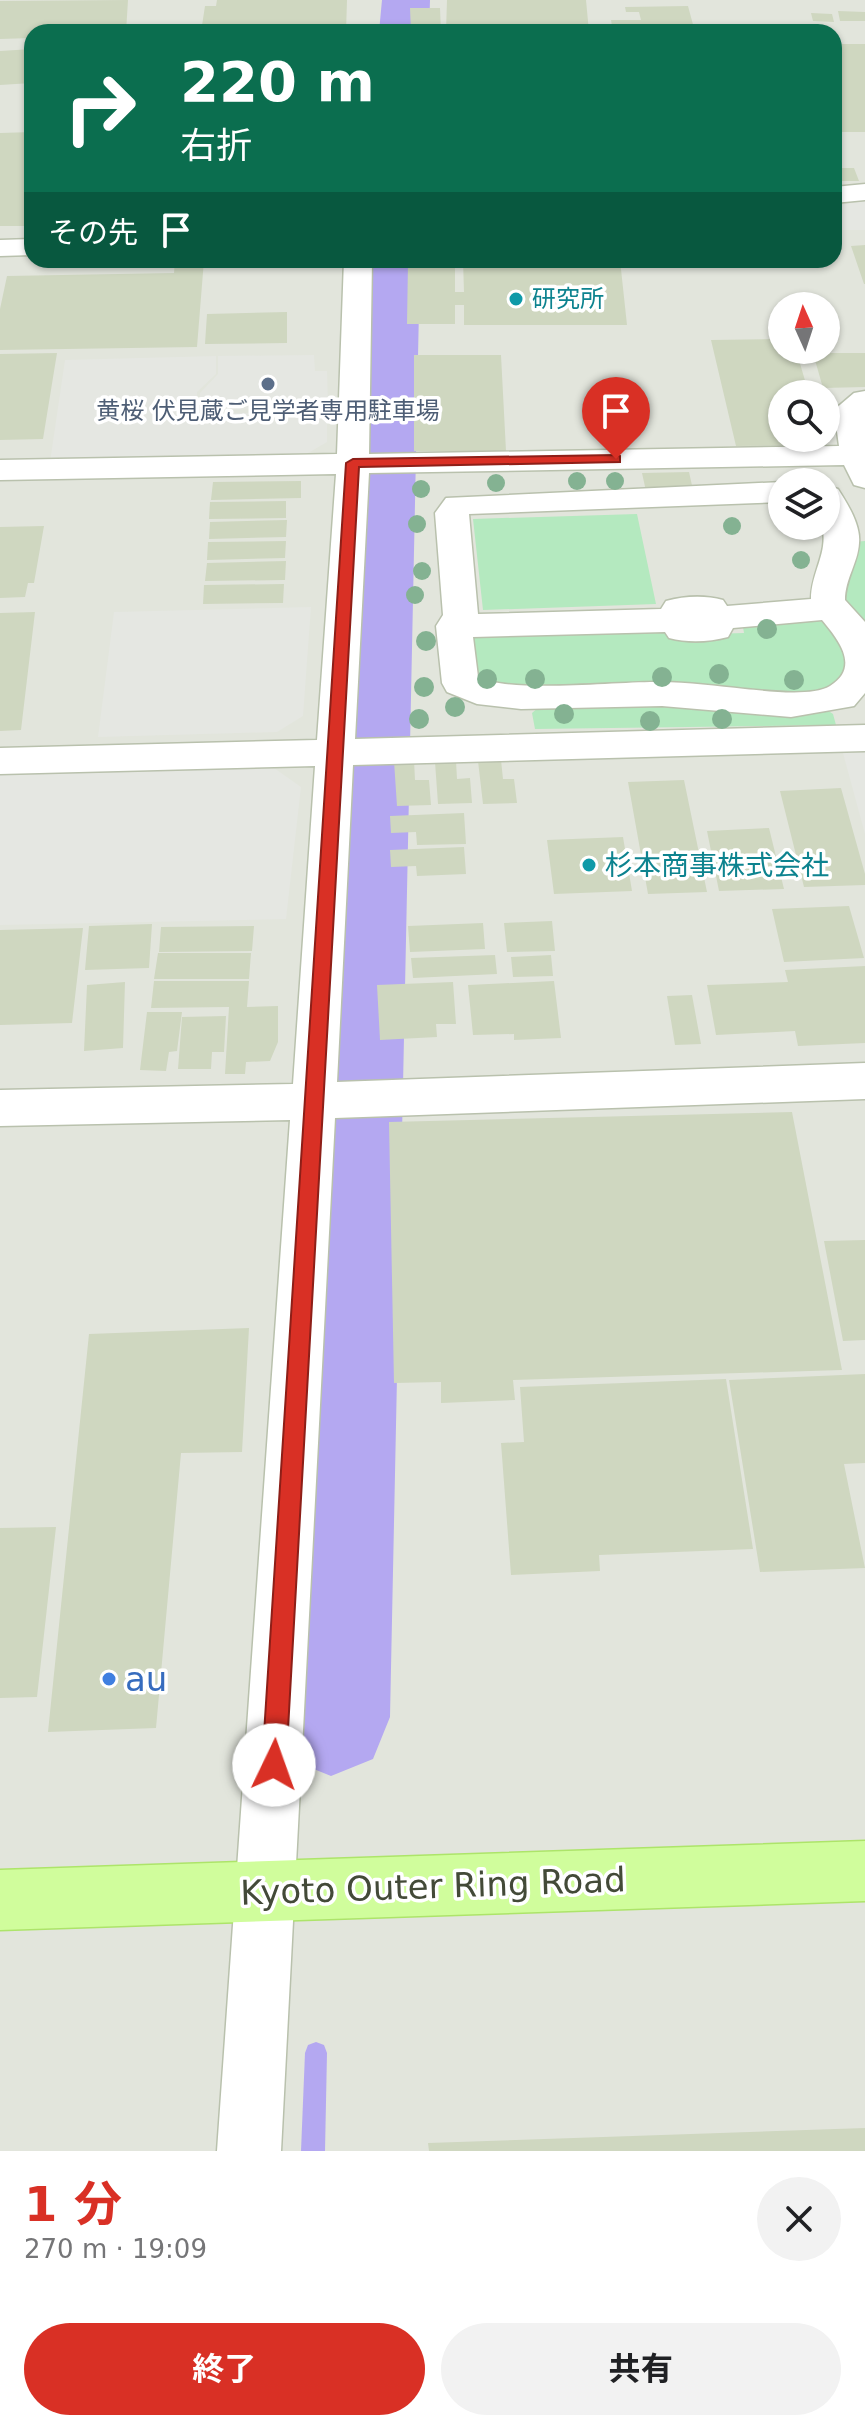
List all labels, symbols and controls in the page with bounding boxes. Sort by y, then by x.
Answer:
text: 220 m [180,49,375,114]
icon: right [48,56,152,160]
text: 右折 [180,125,252,166]
icon: arrive [154,208,198,252]
text: その先 [48,215,138,250]
place label: 研究所 [532,285,604,313]
marker: 研究所 [507,290,525,308]
north arrow [768,292,840,364]
map controls [768,292,840,540]
marker: 黄桜 伏見蔵ご見学者専用駐車場 [259,375,277,393]
pin [582,377,650,459]
button: search [768,380,840,452]
icon: arrive [594,389,638,433]
place label: 黄桜 伏見蔵ご見学者専用駐車場 [96,397,440,425]
button: layers [768,468,840,540]
place label: 杉本商事株式会社 [605,849,829,882]
marker: 杉本商事株式会社 [580,856,598,874]
place label: au [125,1659,167,1699]
marker: au [100,1670,118,1688]
position arrow [232,1723,316,1807]
street label: Kyoto Outer Ring Road [240,1859,626,1913]
text: 1 分 [24,2176,122,2232]
button: close [757,2177,841,2261]
text: 270 m · 19:09 [24,2234,207,2264]
button: 終了 [24,2323,425,2415]
button: 共有 [441,2323,841,2415]

